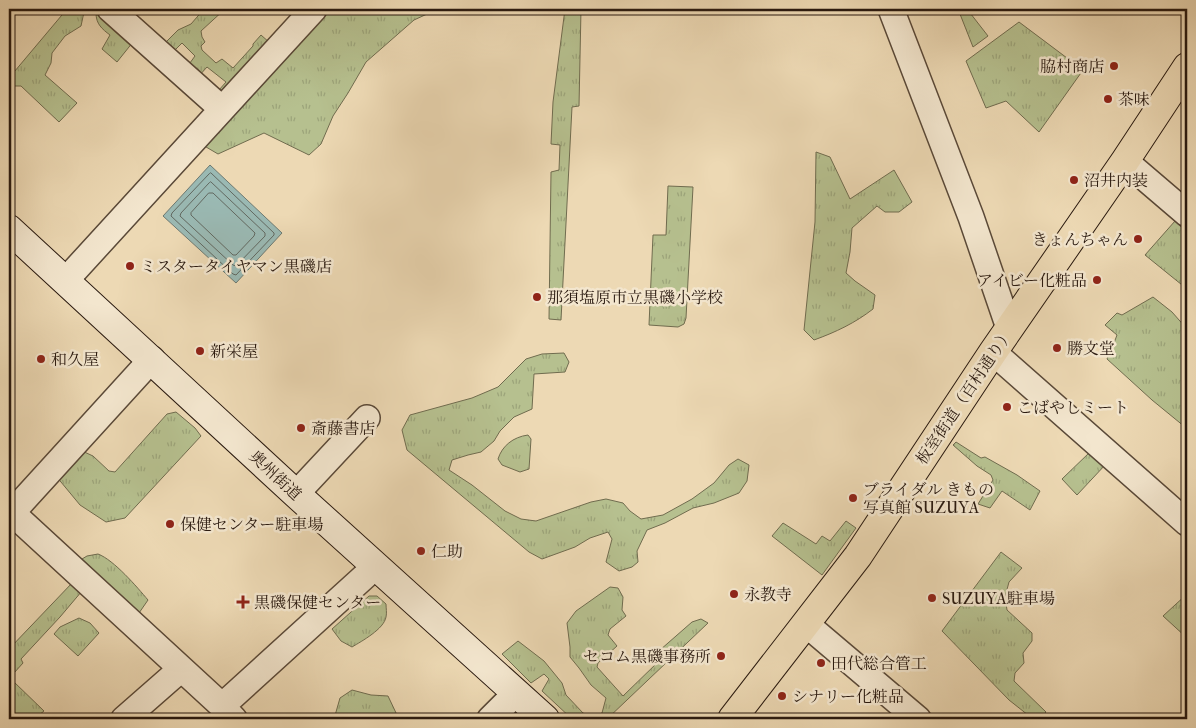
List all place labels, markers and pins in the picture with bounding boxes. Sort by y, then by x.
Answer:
place label: 脇村商店 [1040,57,1104,76]
marker: 脇村商店 [1108,60,1120,72]
place label: 茶味 [1118,90,1150,109]
marker: 茶味 [1102,93,1114,105]
place label: 沼井内装 [1084,171,1148,190]
marker: 沼井内装 [1068,174,1080,186]
place label: きょんちゃん [1032,230,1128,249]
marker: きょんちゃん [1132,233,1144,245]
place label: ミスタータイヤマン黒磯店 [140,257,332,276]
marker: ミスタータイヤマン黒磯店 [124,260,136,272]
place label: アイビー化粧品 [977,271,1087,290]
marker: アイビー化粧品 [1091,274,1103,286]
place label: 那須塩原市立黒磯小学校 [547,288,723,307]
marker: 那須塩原市立黒磯小学校 [531,291,543,303]
place label: 勝文堂 [1067,339,1115,358]
place label: 新栄屋 [210,342,258,361]
marker: 勝文堂 [1051,342,1063,354]
marker: 新栄屋 [194,345,206,357]
place label: 和久屋 [51,350,99,369]
marker: 和久屋 [35,353,47,365]
place label: こばやしミート [1017,398,1129,417]
marker: こばやしミート [1001,401,1013,413]
place label: 斎藤書店 [311,419,375,438]
marker: 斎藤書店 [295,422,307,434]
place label: ブライダル きもの 写真館 SUZUYA [863,480,994,517]
marker: ブライダル きもの 写真館 SUZUYA [847,492,859,504]
place label: 保健センター駐車場 [180,515,323,534]
marker: 保健センター駐車場 [164,518,176,530]
place label: 仁助 [431,542,463,561]
marker: 仁助 [415,545,427,557]
place label: 永教寺 [744,585,792,604]
marker: 永教寺 [728,588,740,600]
place label: SUZUYA駐車場 [942,589,1055,608]
marker: SUZUYA駐車場 [926,592,938,604]
place label: 黒磯保健センター [254,593,381,612]
marker: 黒磯保健センター [236,595,250,609]
place label: セコム黒磯事務所 [583,647,711,666]
marker: セコム黒磯事務所 [715,650,727,662]
place label: 田代総合管工 [831,654,927,673]
marker: 田代総合管工 [815,657,827,669]
place label: シナリー化粧品 [792,687,904,706]
marker: シナリー化粧品 [776,690,788,702]

